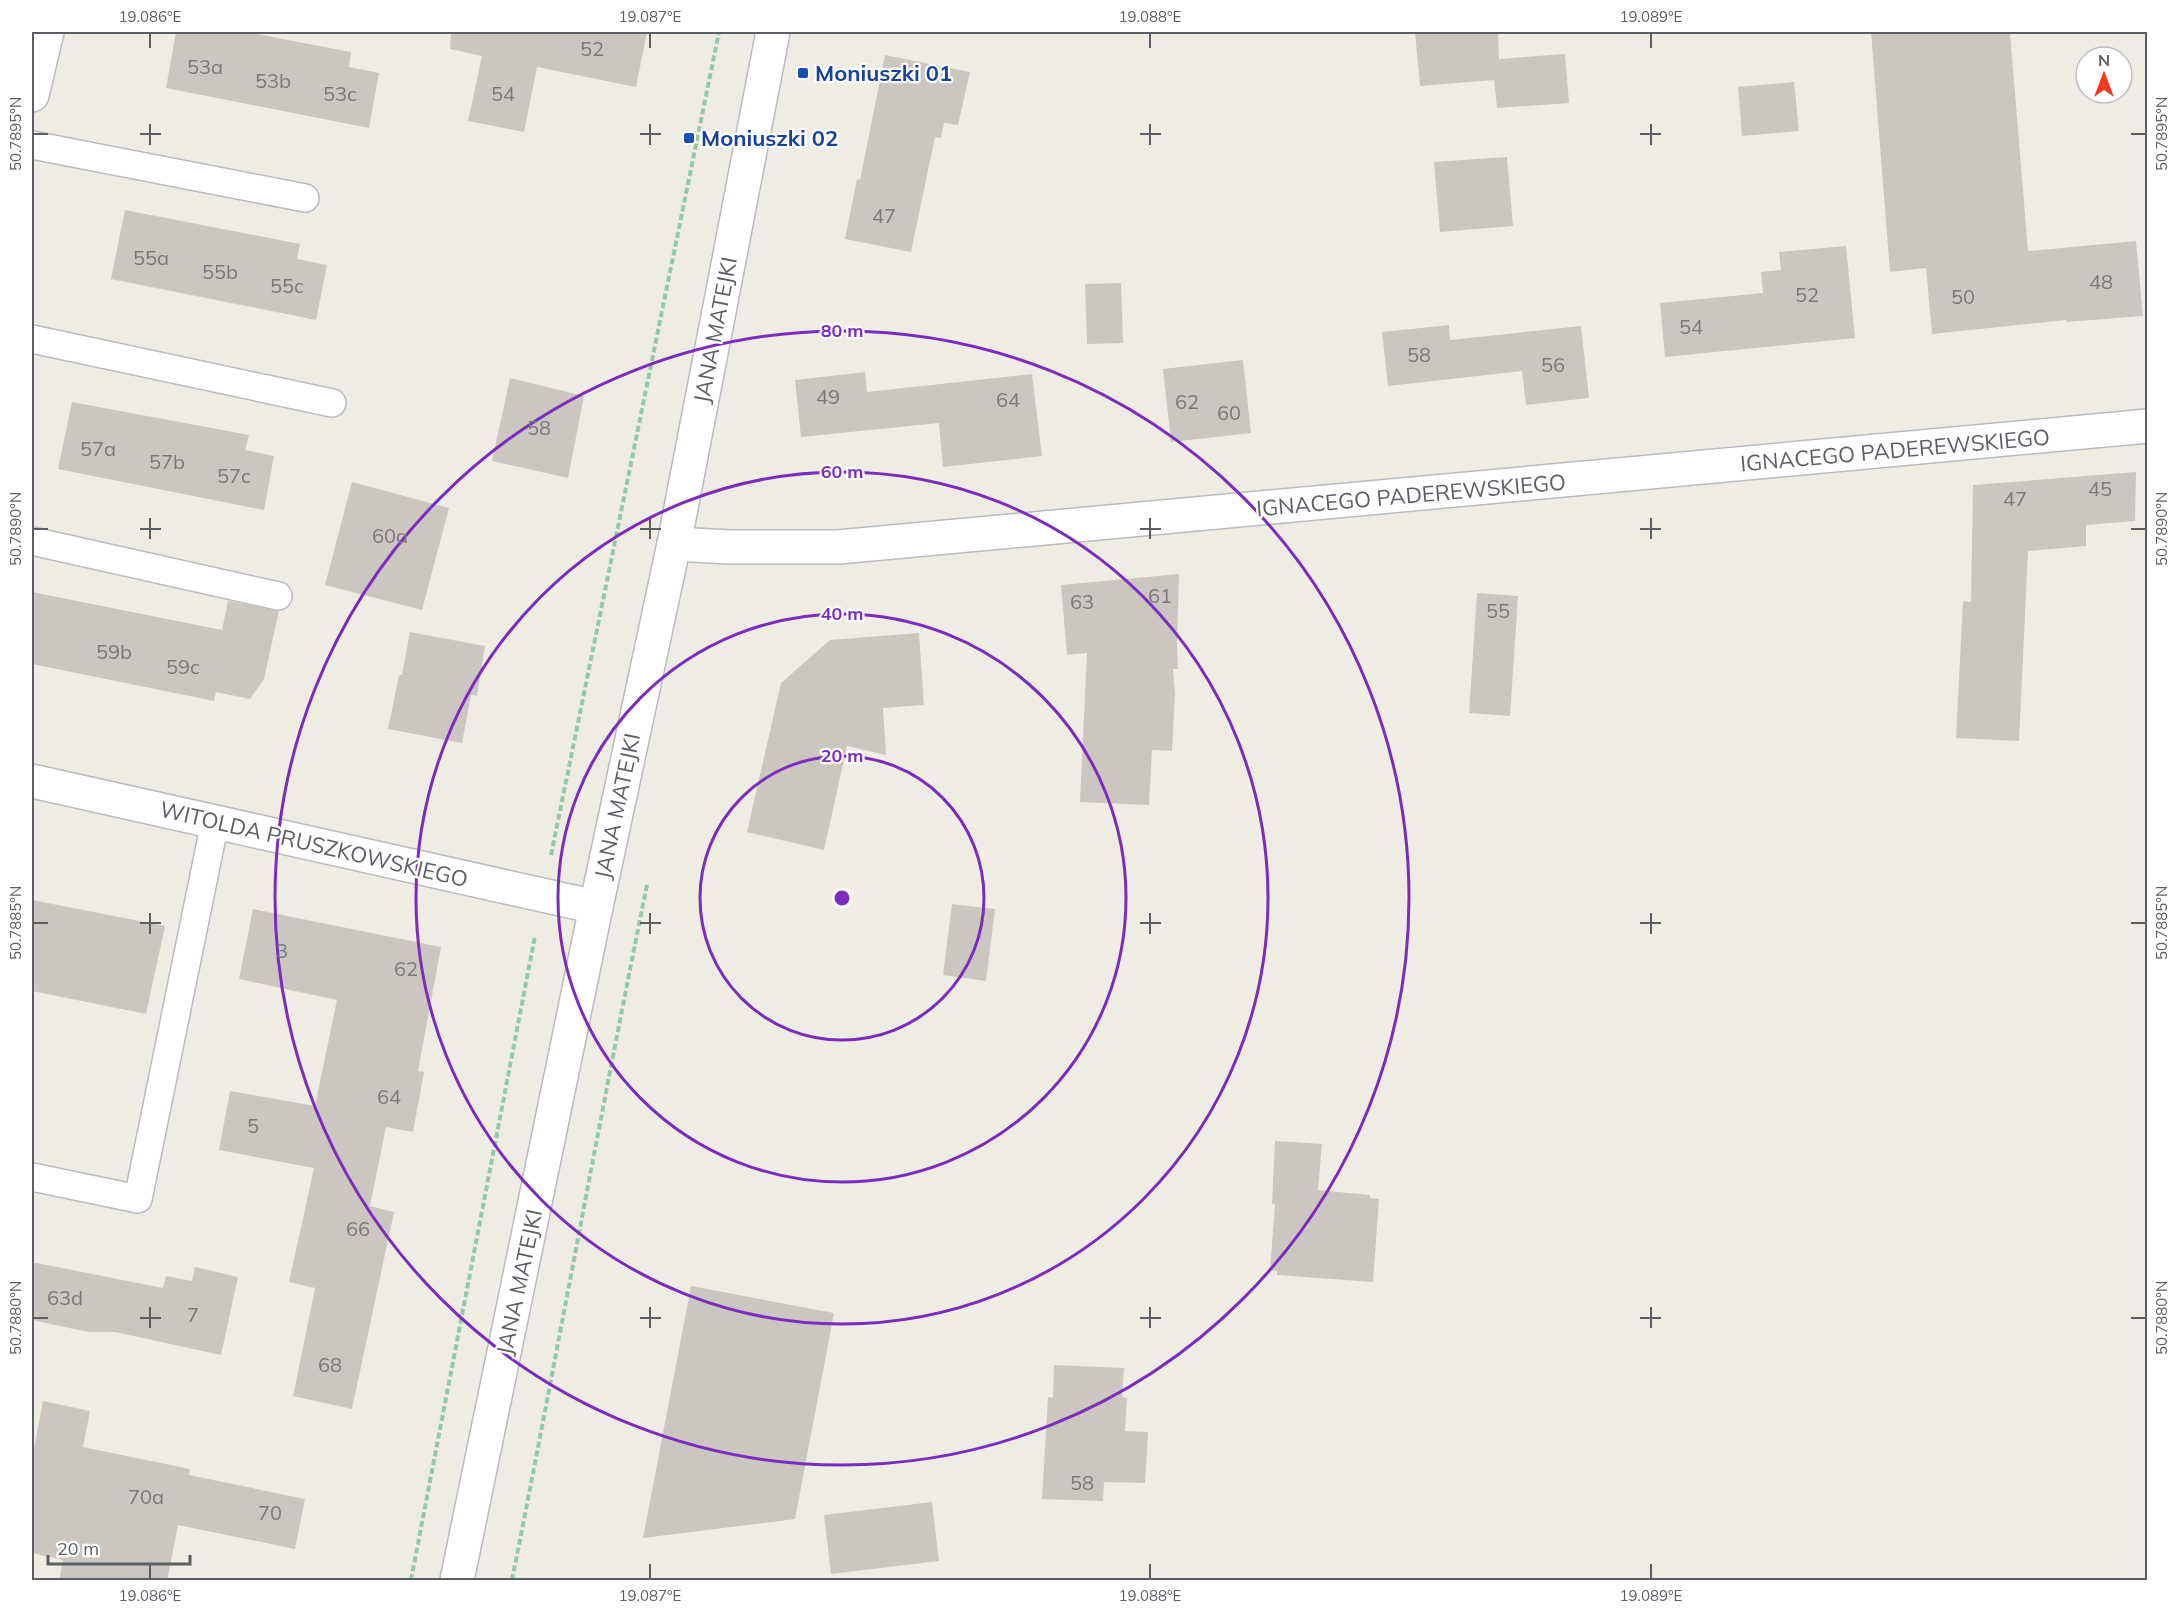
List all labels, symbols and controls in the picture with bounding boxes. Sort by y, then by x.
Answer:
text: 19.086°E [119,7,182,26]
text: 19.087°E [619,7,682,26]
text: 19.088°E [1119,7,1182,26]
text: 19.089°E [1620,7,1683,26]
house number: 52 [580,36,604,61]
north arrow [2074,45,2134,105]
text: N [2098,50,2110,70]
house number: 53a [187,54,223,79]
place label: Moniuszki 01 [815,59,952,87]
marker: Moniuszki 01 [796,66,810,80]
house number: 53b [255,68,291,93]
house number: 53c [323,81,357,106]
house number: 54 [491,81,515,106]
text: 50.7895°N [6,97,25,171]
text: 50.7895°N [2152,97,2171,171]
place label: Moniuszki 02 [701,124,838,152]
marker: Moniuszki 02 [682,131,696,145]
house number: 47 [872,203,896,228]
house number: 55a [133,245,169,270]
street label: JANA MATEJKI [687,255,743,405]
house number: 55b [202,259,238,284]
house number: 48 [2089,269,2113,294]
house number: 55c [270,273,304,298]
house number: 52 [1795,282,1819,307]
house number: 50 [1951,284,1975,309]
house number: 54 [1679,314,1703,339]
text: 80 m [821,319,863,342]
house number: 58 [1407,342,1431,367]
house number: 56 [1541,352,1565,377]
house number: 49 [816,384,840,409]
house number: 64 [996,387,1020,412]
house number: 62 [1175,389,1199,414]
house number: 60 [1217,400,1241,425]
house number: 58 [527,415,551,440]
street label: IGNACEGO PADEREWSKIEGO [1739,423,2051,477]
house number: 57a [80,436,116,461]
house number: 57b [149,449,185,474]
text: 60 m [821,460,863,483]
house number: 57c [217,463,251,488]
street label: IGNACEGO PADEREWSKIEGO [1255,468,1567,522]
house number: 45 [2088,476,2112,501]
house number: 47 [2003,486,2027,511]
text: 50.7890°N [6,492,25,566]
text: 50.7890°N [2152,492,2171,566]
house number: 60a [372,523,408,548]
house number: 61 [1148,583,1172,608]
house number: 63 [1070,589,1094,614]
house number: 55 [1486,598,1510,623]
text: 40 m [821,602,863,625]
house number: 59b [96,639,132,664]
house number: 59c [166,654,200,679]
street label: JANA MATEJKI [588,731,646,881]
text: 20 m [821,744,863,767]
street label: WITOLDA PRUSZKOWSKIEGO [157,795,471,893]
text: 50.7885°N [6,886,25,960]
text: 50.7885°N [2152,886,2171,960]
centre of rings [832,888,852,908]
house number: 3 [276,938,288,963]
house number: 62 [394,956,418,981]
house number: 64 [377,1084,401,1109]
house number: 5 [247,1113,259,1138]
street label: JANA MATEJKI [490,1207,548,1357]
house number: 66 [346,1216,370,1241]
text: 50.7880°N [6,1281,25,1355]
text: 50.7880°N [2152,1281,2171,1355]
house number: 63d [47,1285,83,1310]
house number: 7 [187,1302,199,1327]
house number: 68 [318,1352,342,1377]
house number: 58 [1070,1470,1094,1495]
house number: 70a [128,1484,164,1509]
house number: 70 [258,1500,282,1525]
scale bar [48,1528,190,1566]
text: 20 m [57,1537,99,1560]
text: 19.086°E [119,1586,182,1605]
text: 19.087°E [619,1586,682,1605]
text: 19.088°E [1119,1586,1182,1605]
text: 19.089°E [1620,1586,1683,1605]

